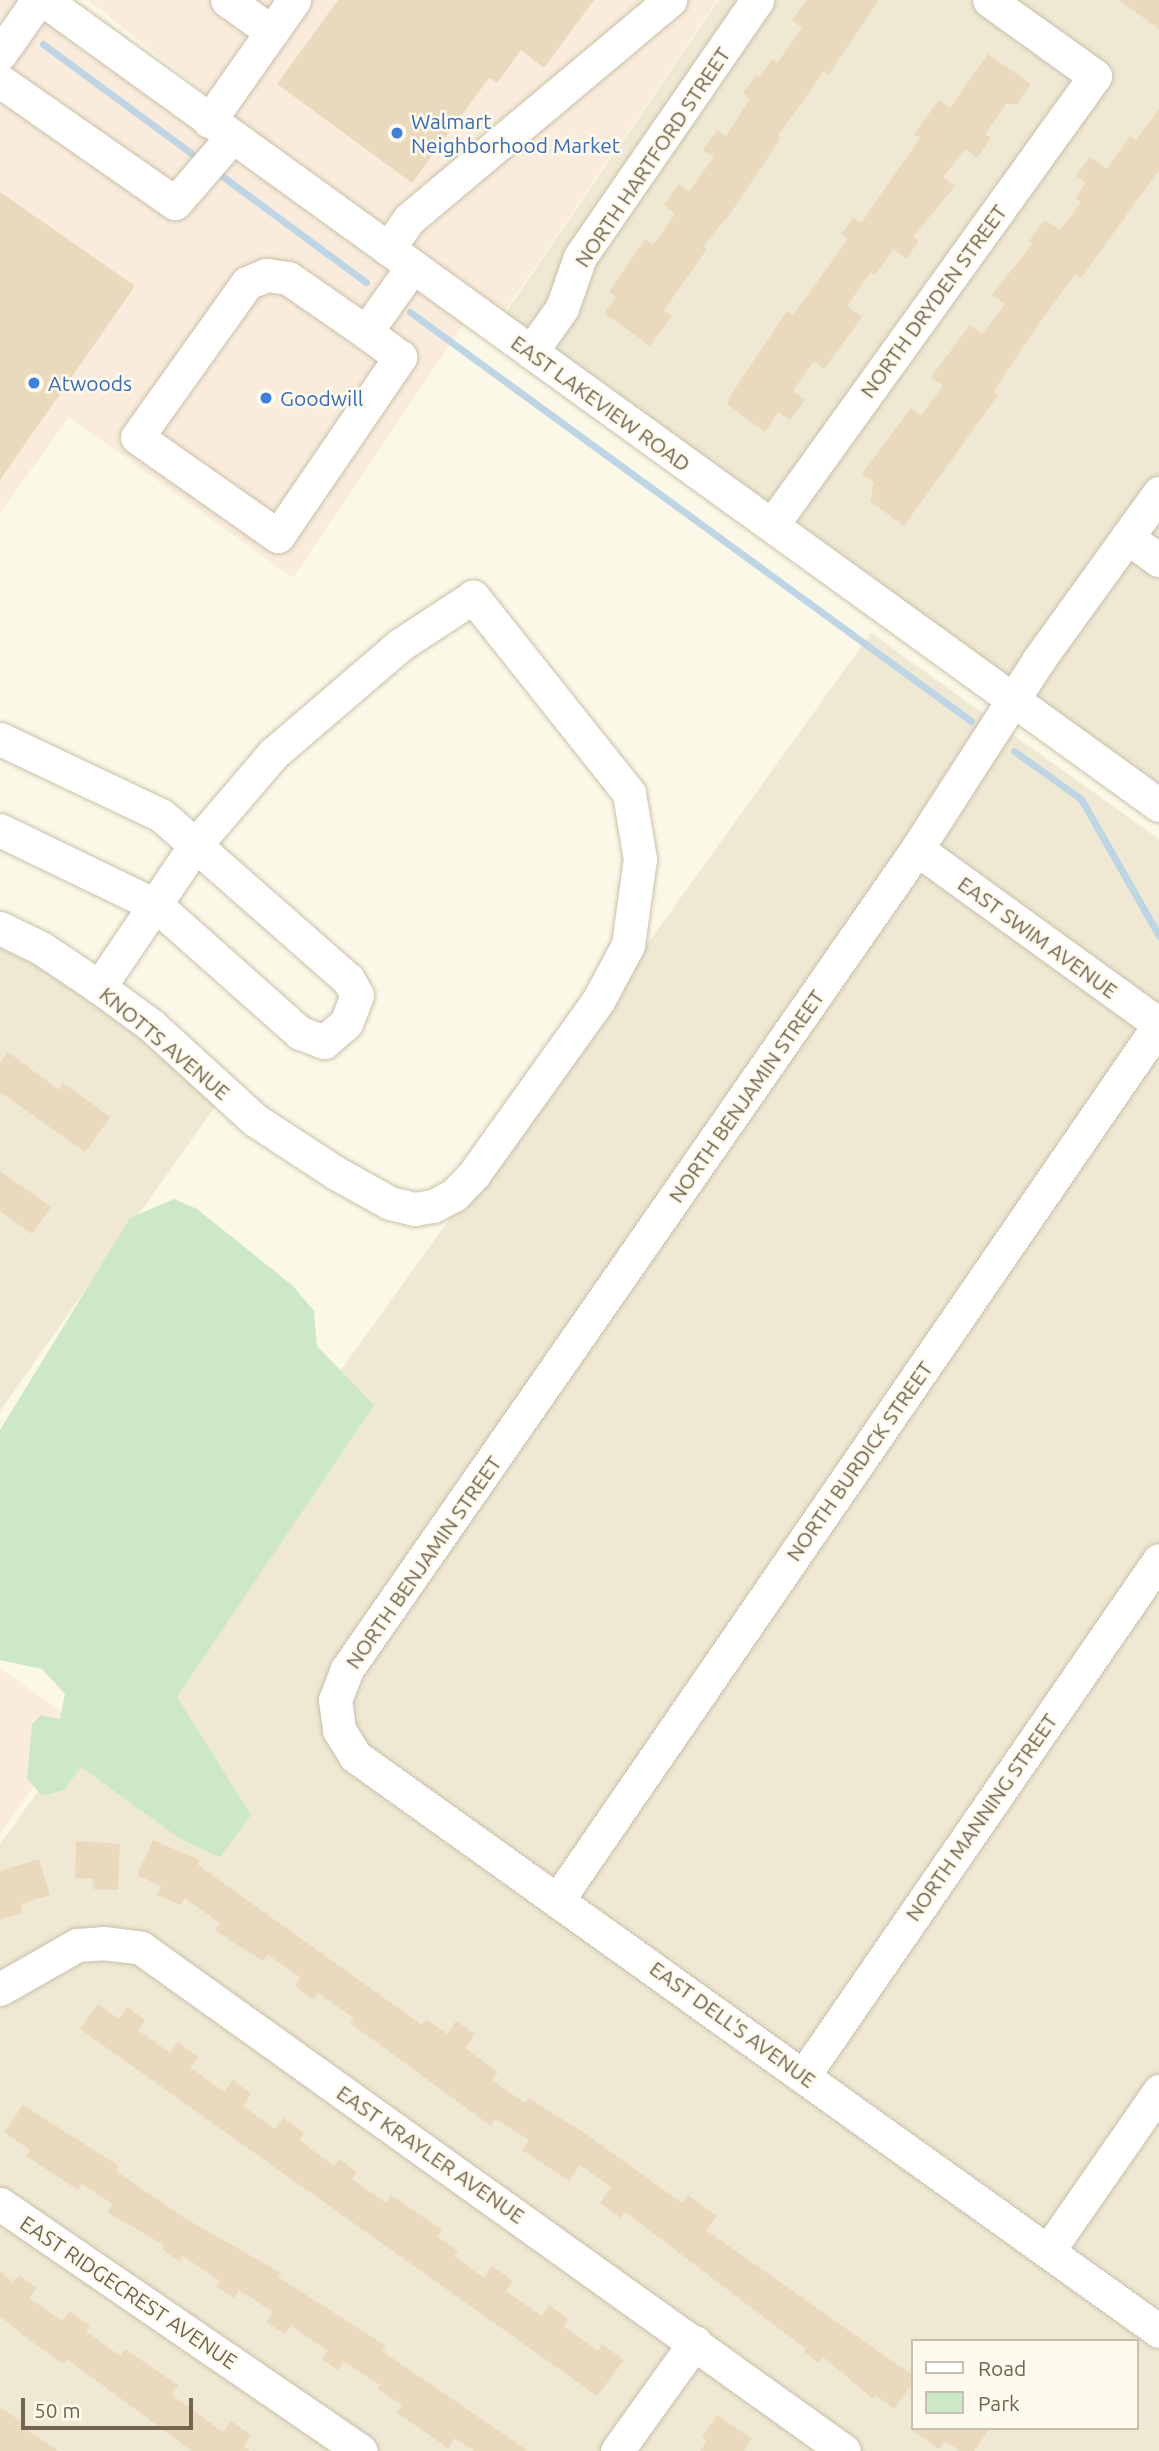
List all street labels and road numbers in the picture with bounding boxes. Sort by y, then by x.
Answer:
street label: NORTH HARTFORD STREET [569,42,735,272]
street label: NORTH DRYDEN STREET [854,199,1012,403]
street label: EAST LAKEVIEW ROAD [506,330,696,476]
street label: EAST SWIM AVENUE [953,871,1123,1003]
street label: KNOTTS AVENUE [95,981,235,1105]
street label: NORTH BENJAMIN STREET [663,985,829,1207]
street label: NORTH BURDICK STREET [780,1356,938,1566]
street label: NORTH BENJAMIN STREET [340,1451,506,1673]
street label: NORTH MANNING STREET [900,1708,1062,1926]
street label: EAST DELL'S AVENUE [645,1955,821,2093]
street label: EAST KRAYLER AVENUE [332,2080,530,2228]
street label: EAST RIDGECREST AVENUE [16,2210,242,2374]

